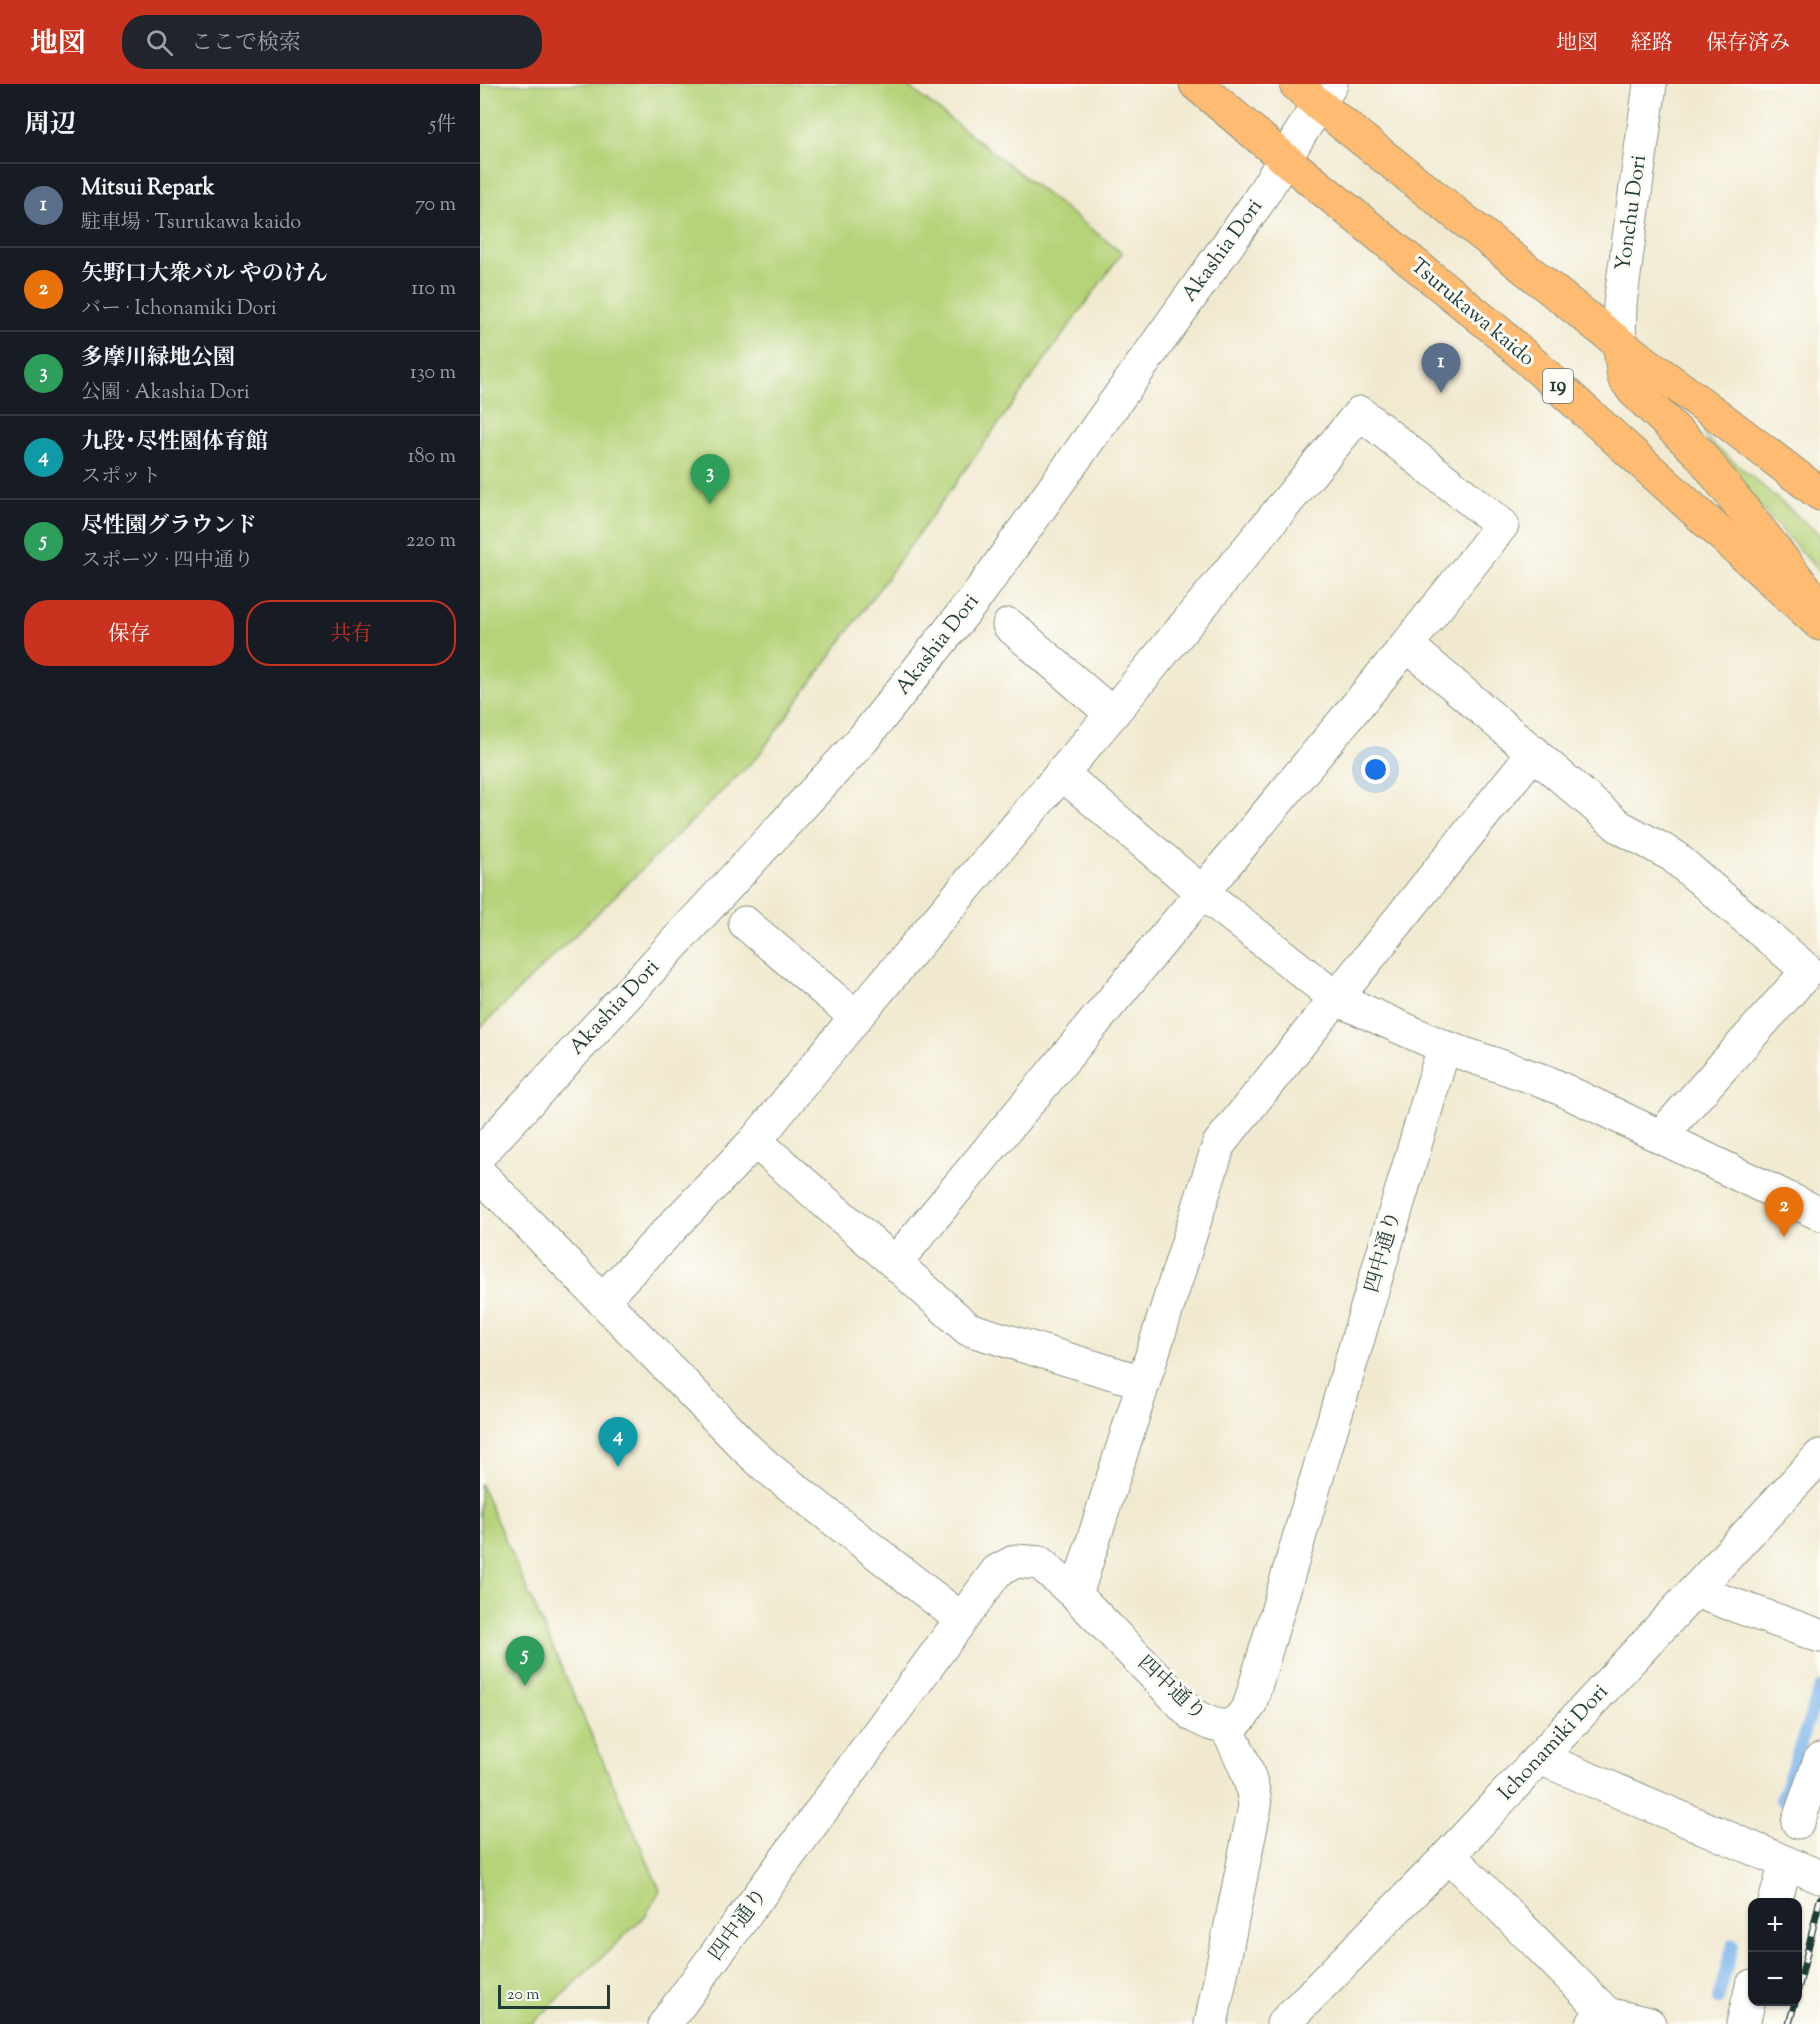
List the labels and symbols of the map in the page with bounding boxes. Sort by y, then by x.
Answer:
street label: Yonchu Dori [1609,153,1655,273]
street label: Akashia Dori [1175,193,1271,309]
street label: Tsurukawa kaido [1403,252,1541,374]
pin: 1 [1422,344,1460,393]
road number: 19 [1543,369,1573,403]
pin: 3 [690,454,730,504]
street label: Akashia Dori [889,588,987,702]
your location [1361,755,1390,784]
street label: Akashia Dori [563,954,667,1062]
pin: 2 [1764,1188,1804,1237]
street label: 四中通り [1358,1207,1410,1297]
pin: 4 [598,1418,638,1467]
pin: 5 [506,1636,544,1686]
street label: 四中通り [1130,1649,1212,1729]
street label: Ichonamiki Dori [1492,1678,1616,1808]
street label: 四中通り [702,1882,776,1968]
scale bar [498,1982,610,2010]

